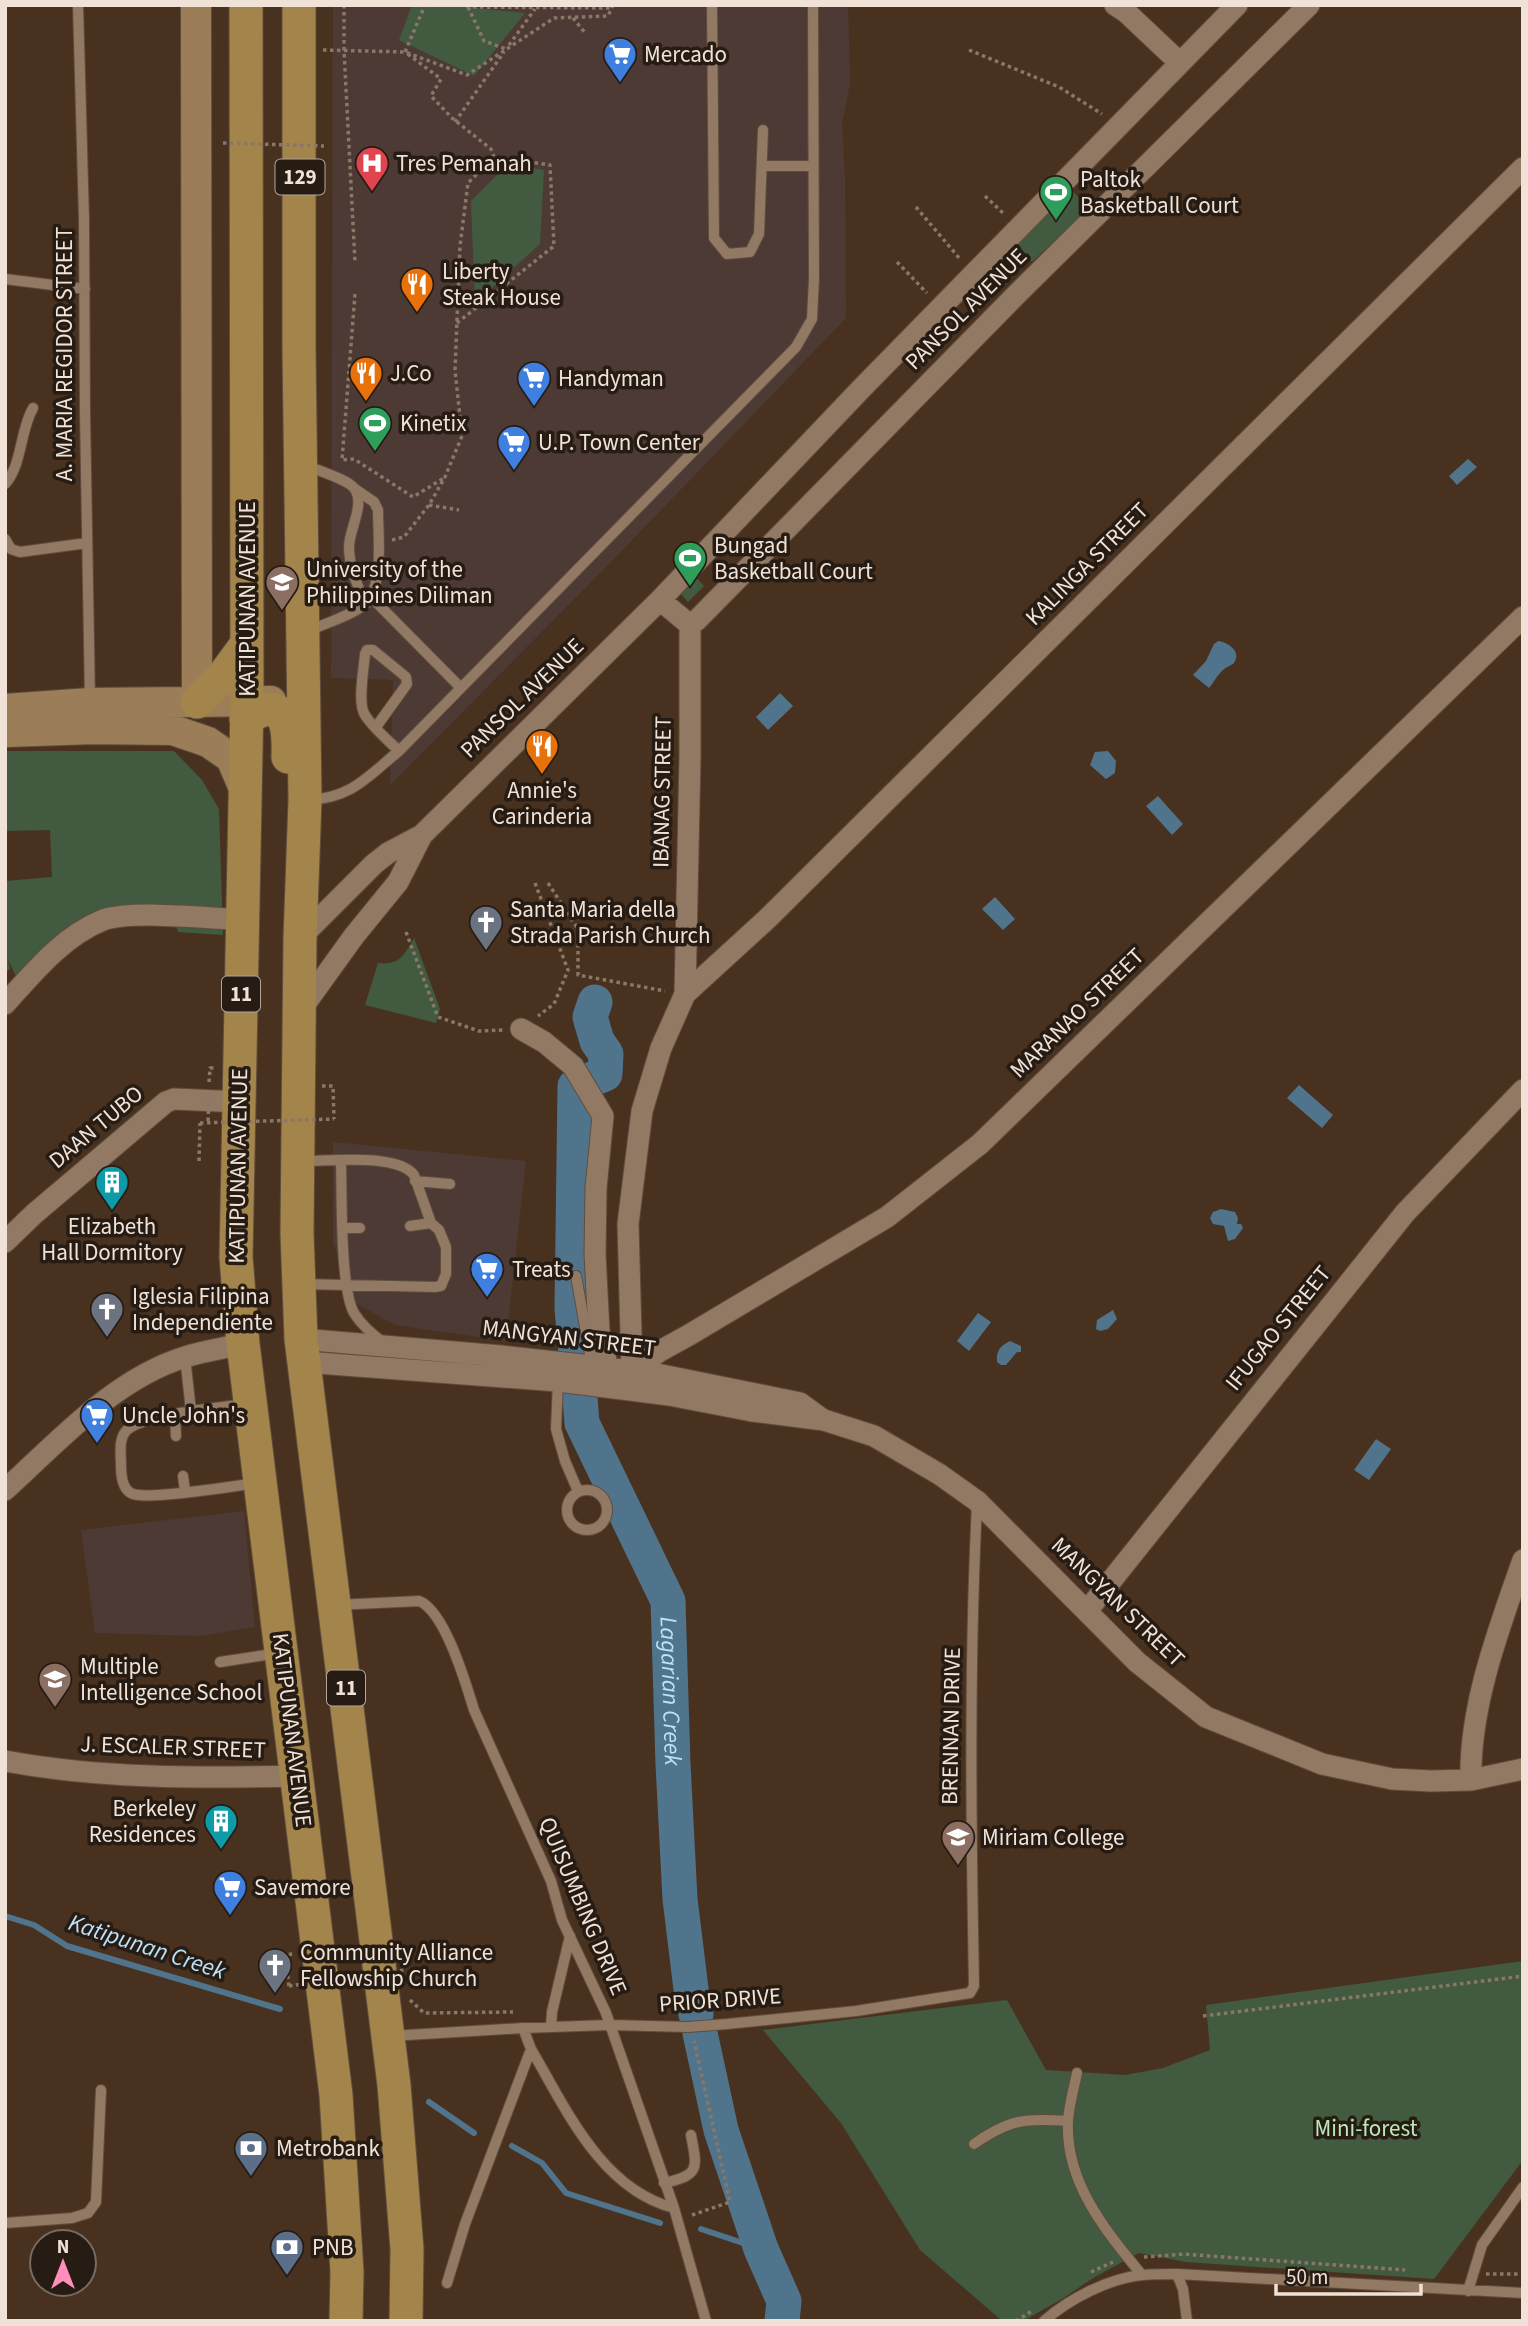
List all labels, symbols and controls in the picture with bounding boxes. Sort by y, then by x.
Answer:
supermarket icon: Mercado [601,35,639,84]
place label: Mercado [644,38,727,71]
hospital icon: Tres Pemanah [353,144,391,193]
place label: Tres Pemanah [396,147,532,180]
road number: 129 [276,160,324,194]
place label: Paltok Basketball Court [1080,163,1239,222]
sports icon: Paltok Basketball Court [1037,173,1075,222]
street label: A. MARIA REGIDOR STREET [48,227,81,481]
street label: PANSOL AVENUE [898,241,1034,377]
place label: Liberty Steak House [442,255,561,314]
restaurant icon: Liberty Steak House [398,265,436,314]
restaurant icon: J.Co [347,354,385,403]
place label: J.Co [390,357,432,390]
supermarket icon: Handyman [515,359,553,408]
place label: Handyman [558,362,664,395]
sports icon: Kinetix [356,404,394,453]
place label: Kinetix [400,407,466,440]
supermarket icon: U.P. Town Center [495,423,533,472]
place label: U.P. Town Center [538,426,701,459]
street label: KALINGA STREET [1018,495,1156,633]
street label: KATIPUNAN AVENUE [231,501,264,697]
place label: Bungad Basketball Court [714,529,873,588]
sports icon: Bungad Basketball Court [671,539,709,588]
place label: University of the Philippines Diliman [306,553,493,612]
school or university icon: University of the Philippines Diliman [263,563,301,612]
street label: PANSOL AVENUE [453,630,591,766]
street label: IBANAG STREET [644,716,680,868]
restaurant icon: Annie's Carinderia [523,727,561,776]
place label: Annie's Carinderia [492,774,592,833]
place label: Santa Maria della Strada Parish Church [510,893,710,952]
church icon: Santa Maria della Strada Parish Church [467,903,505,952]
street label: MARANAO STREET [1002,940,1152,1086]
road number: 11 [222,976,260,1012]
street label: KATIPUNAN AVENUE [220,1068,256,1264]
street label: DAAN TUBO [42,1078,150,1176]
building icon: Elizabeth Hall Dormitory [93,1163,131,1212]
place label: Elizabeth Hall Dormitory [41,1210,183,1269]
supermarket icon: Treats [468,1250,506,1299]
place label: Treats [512,1253,571,1286]
street label: IFUGAO STREET [1217,1258,1339,1398]
place label: Iglesia Filipina Independiente [132,1280,273,1339]
church icon: Iglesia Filipina Independiente [88,1290,126,1339]
street label: MANGYAN STREET [480,1311,658,1365]
supermarket icon: Uncle John's [78,1396,116,1445]
place label: Uncle John's [122,1399,245,1432]
street label: MANGYAN STREET [1044,1529,1192,1675]
water label: Lagarian Creek [651,1616,691,1767]
street label: KATIPUNAN AVENUE [264,1631,320,1829]
street label: BRENNAN DRIVE [933,1647,969,1805]
place label: Multiple Intelligence School [80,1650,262,1709]
school or university icon: Multiple Intelligence School [36,1660,74,1709]
road number: 11 [327,1670,365,1706]
street label: J. ESCALER STREET [80,1727,266,1767]
place label: Berkeley Residences [89,1792,196,1851]
building icon: Berkeley Residences [202,1802,240,1851]
street label: QUISUMBING DRIVE [531,1812,635,2000]
school or university icon: Miriam College [939,1818,977,1867]
place label: Miriam College [982,1821,1124,1854]
supermarket icon: Savemore [211,1868,249,1917]
place label: Savemore [254,1871,351,1904]
water label: Katipunan Creek [64,1905,231,1989]
place label: Community Alliance Fellowship Church [300,1936,493,1995]
church icon: Community Alliance Fellowship Church [256,1946,294,1995]
street label: PRIOR DRIVE [658,1979,782,2021]
park label: Mini-forest [1315,2112,1418,2145]
bank icon: Metrobank [232,2129,270,2178]
place label: Metrobank [276,2132,380,2165]
north arrow [28,2228,98,2298]
bank icon: PNB [268,2228,306,2277]
place label: PNB [312,2231,353,2264]
text: N [57,2234,69,2261]
scale bar [1276,2252,1421,2296]
text: 50 m [1286,2262,1328,2292]

